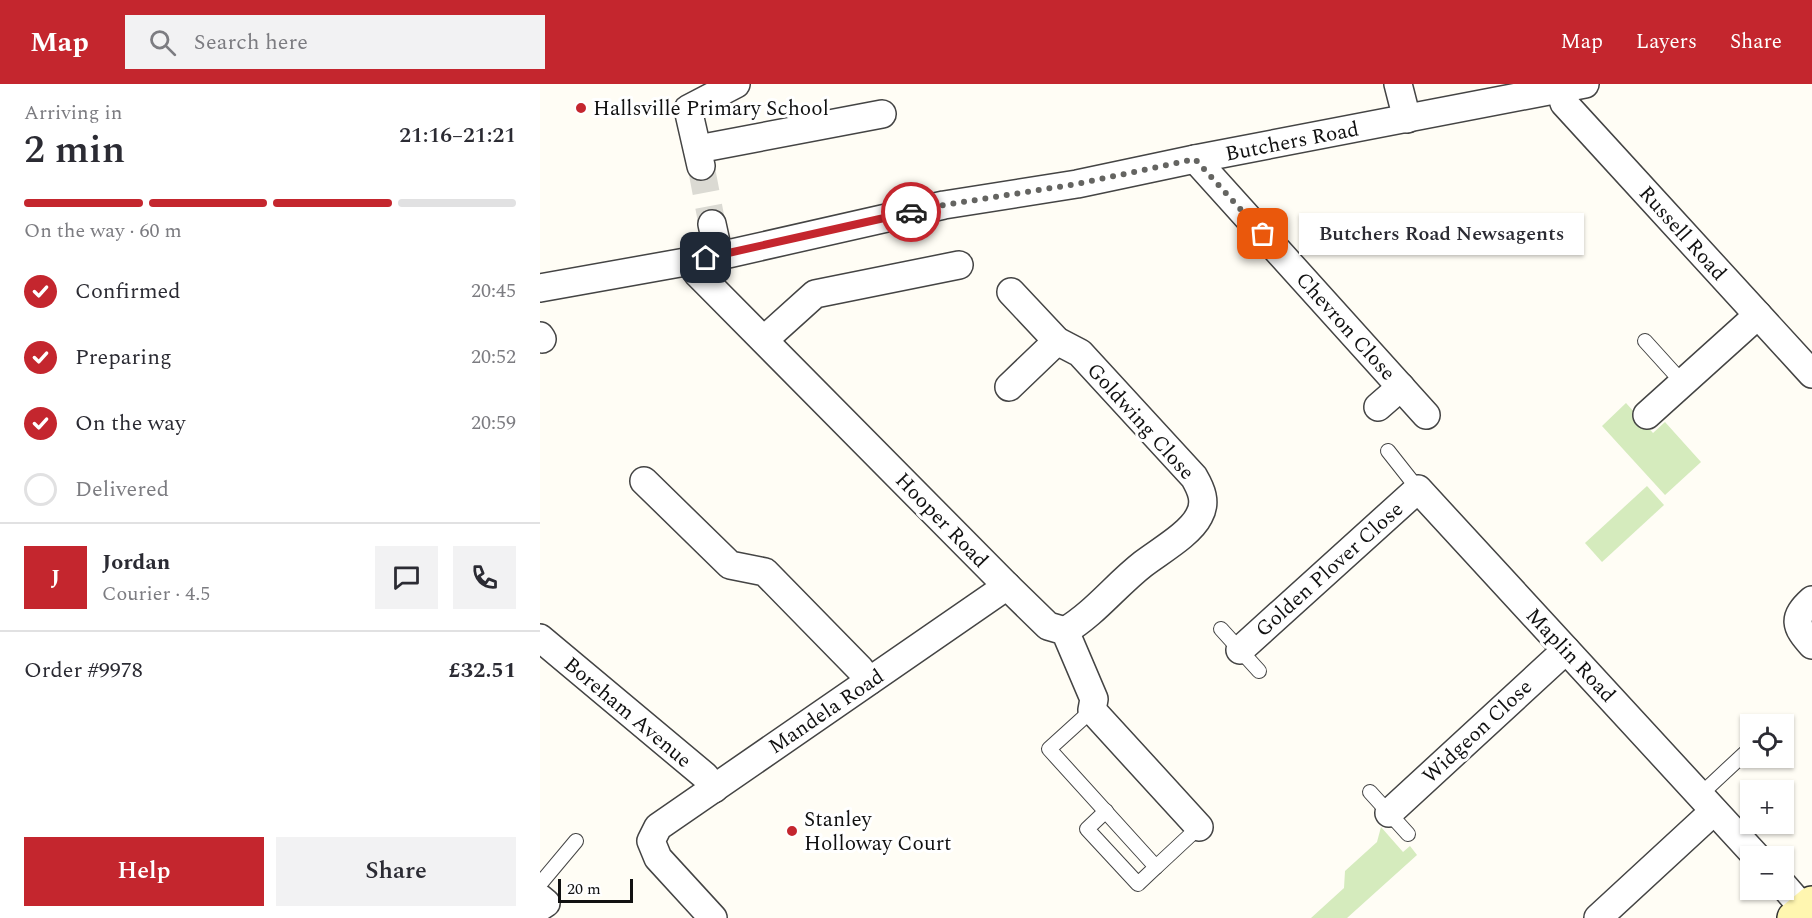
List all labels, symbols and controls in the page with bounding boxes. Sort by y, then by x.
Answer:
search box [125,15,545,69]
text: Map [30,21,89,64]
icon: search [146,26,179,59]
text: Search here [194,26,308,59]
text: Map [1561,26,1603,58]
text: Layers [1636,26,1697,58]
text: Share [1730,26,1782,58]
place label: Hallsville Primary School [593,93,829,125]
text: Arriving in [24,98,122,128]
marker: Hallsville Primary School [574,101,588,115]
street label: Butchers Road [1223,113,1362,171]
text: 21:16–21:21 [399,119,516,152]
text: 2 min [24,121,125,180]
street label: Russell Road [1631,179,1734,288]
courier [881,182,941,242]
icon: car [895,196,928,229]
pin [1237,208,1288,259]
callout: Butchers Road Newsagents [1299,213,1584,255]
text: On the way · 60 m [24,216,182,246]
icon: bag [1246,217,1279,250]
text: Butchers Road Newsagents [1319,219,1564,249]
pin [680,232,731,283]
icon: home [689,241,722,274]
street label: Chevron Close [1288,265,1403,388]
icon: check [24,275,57,308]
text: Confirmed [75,275,181,308]
text: 20:45 [471,276,516,306]
icon: check [24,341,57,374]
text: Preparing [75,341,172,374]
text: 20:52 [471,342,516,372]
street label: Goldwing Close [1079,356,1202,488]
icon: check [24,407,57,440]
text: On the way [75,407,186,440]
text: 20:59 [471,408,516,438]
street label: Hooper Road [887,465,995,576]
text: Delivered [75,473,169,506]
street label: Golden Plover Close [1248,494,1411,645]
text: Jordan [102,546,170,579]
button: chat [375,546,438,609]
button: phone [453,546,516,609]
text: J [51,561,60,594]
text: Courier · 4.5 [102,579,210,609]
street label: Maplin Road [1518,601,1623,710]
street label: Boreham Avenue [556,649,699,776]
text: Order #9978 [24,654,143,687]
text: £32.51 [448,654,516,687]
street label: Mandela Road [762,661,891,762]
street label: Widgeon Close [1415,672,1540,791]
map controls [1740,714,1794,900]
button: locate [1740,714,1794,768]
button: + [1740,780,1794,834]
place label: Stanley Holloway Court [804,804,951,860]
marker: Stanley Holloway Court [785,824,799,838]
button: Help [24,837,264,906]
button: Share [276,837,516,906]
button: − [1740,846,1794,900]
scale bar [558,876,633,904]
text: 20 m [567,877,601,901]

